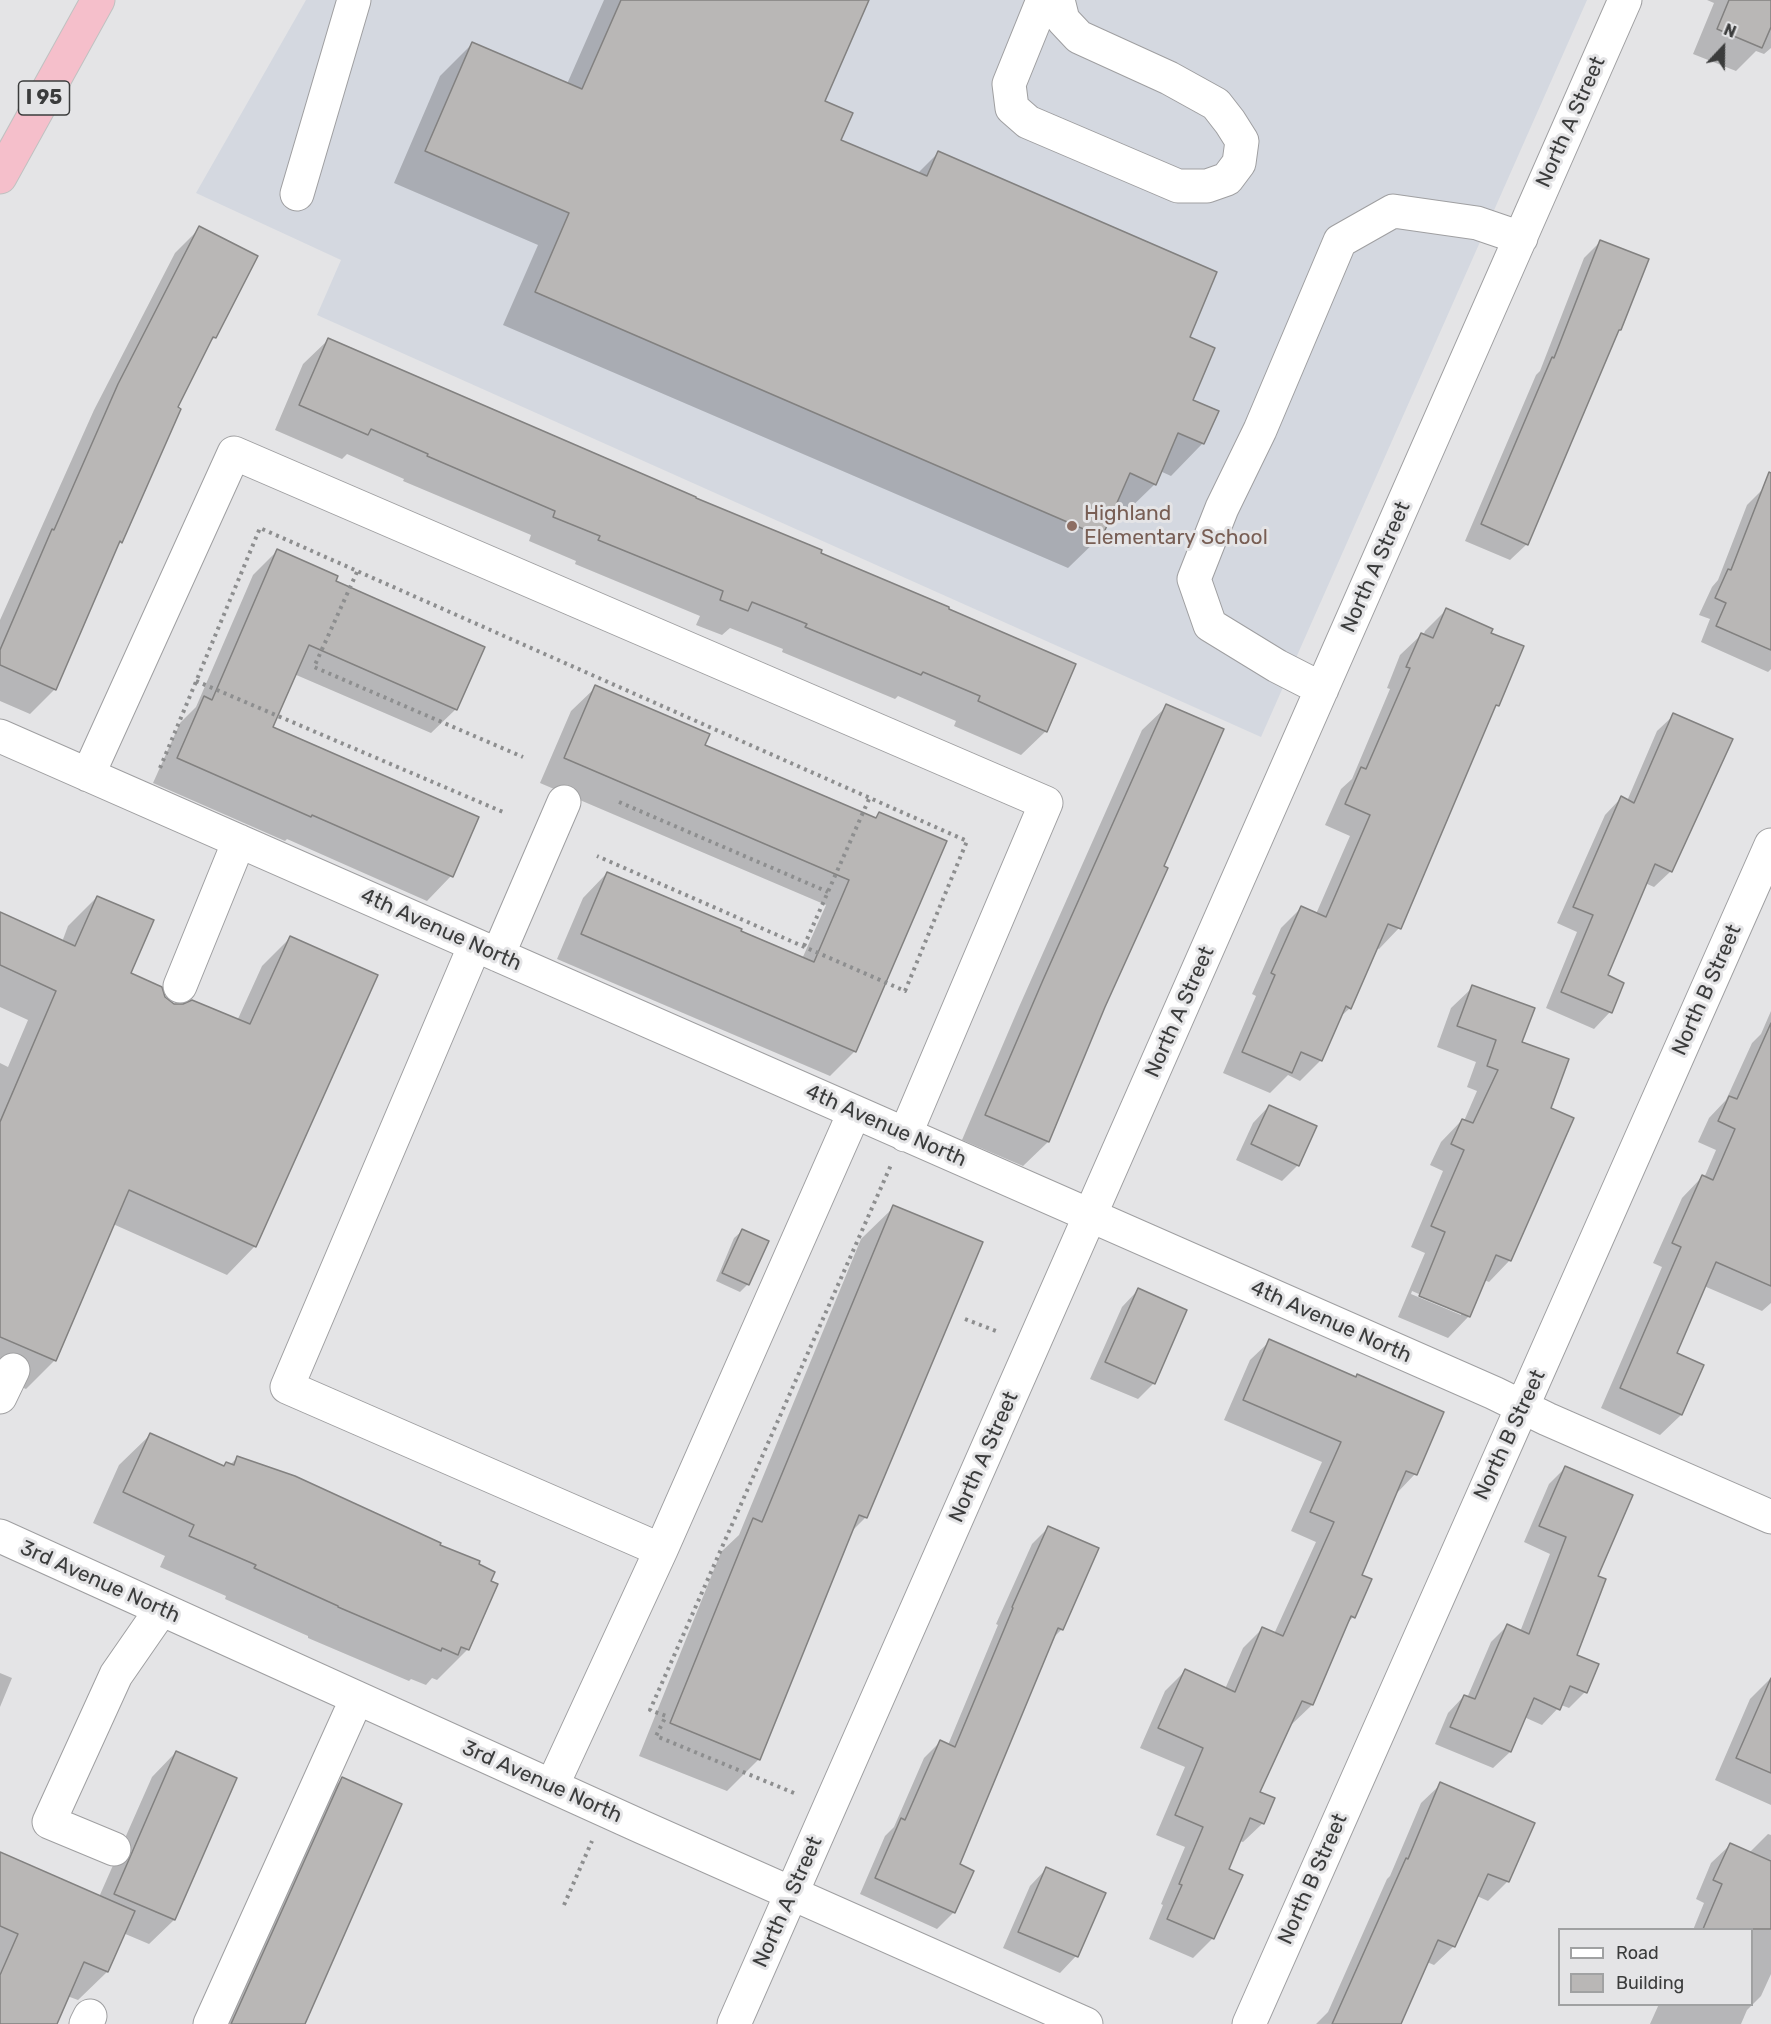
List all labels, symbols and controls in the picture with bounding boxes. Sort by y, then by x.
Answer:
north arrow [1693,18,1753,78]
text: N [1721,20,1739,42]
street label: North A Street [1531,53,1611,191]
road number: I 95 [18,81,70,115]
street label: North A Street [1336,498,1416,636]
place label: Highland Elementary School [1084,501,1268,551]
marker: Highland Elementary School [1065,519,1079,533]
street label: 4th Avenue North [357,883,525,977]
street label: North B Street [1667,921,1747,1059]
street label: North A Street [1140,943,1220,1081]
street label: 4th Avenue North [802,1079,970,1173]
street label: 4th Avenue North [1247,1275,1415,1369]
street label: North B Street [1469,1366,1551,1504]
street label: North A Street [944,1388,1024,1526]
street label: 3rd Avenue North [16,1535,184,1629]
street label: 3rd Avenue North [458,1735,626,1829]
street label: North B Street [1273,1810,1353,1948]
street label: North A Street [748,1833,828,1971]
legend [1558,1928,1753,2006]
text: Road [1616,1942,1659,1964]
text: Building [1616,1972,1684,1994]

